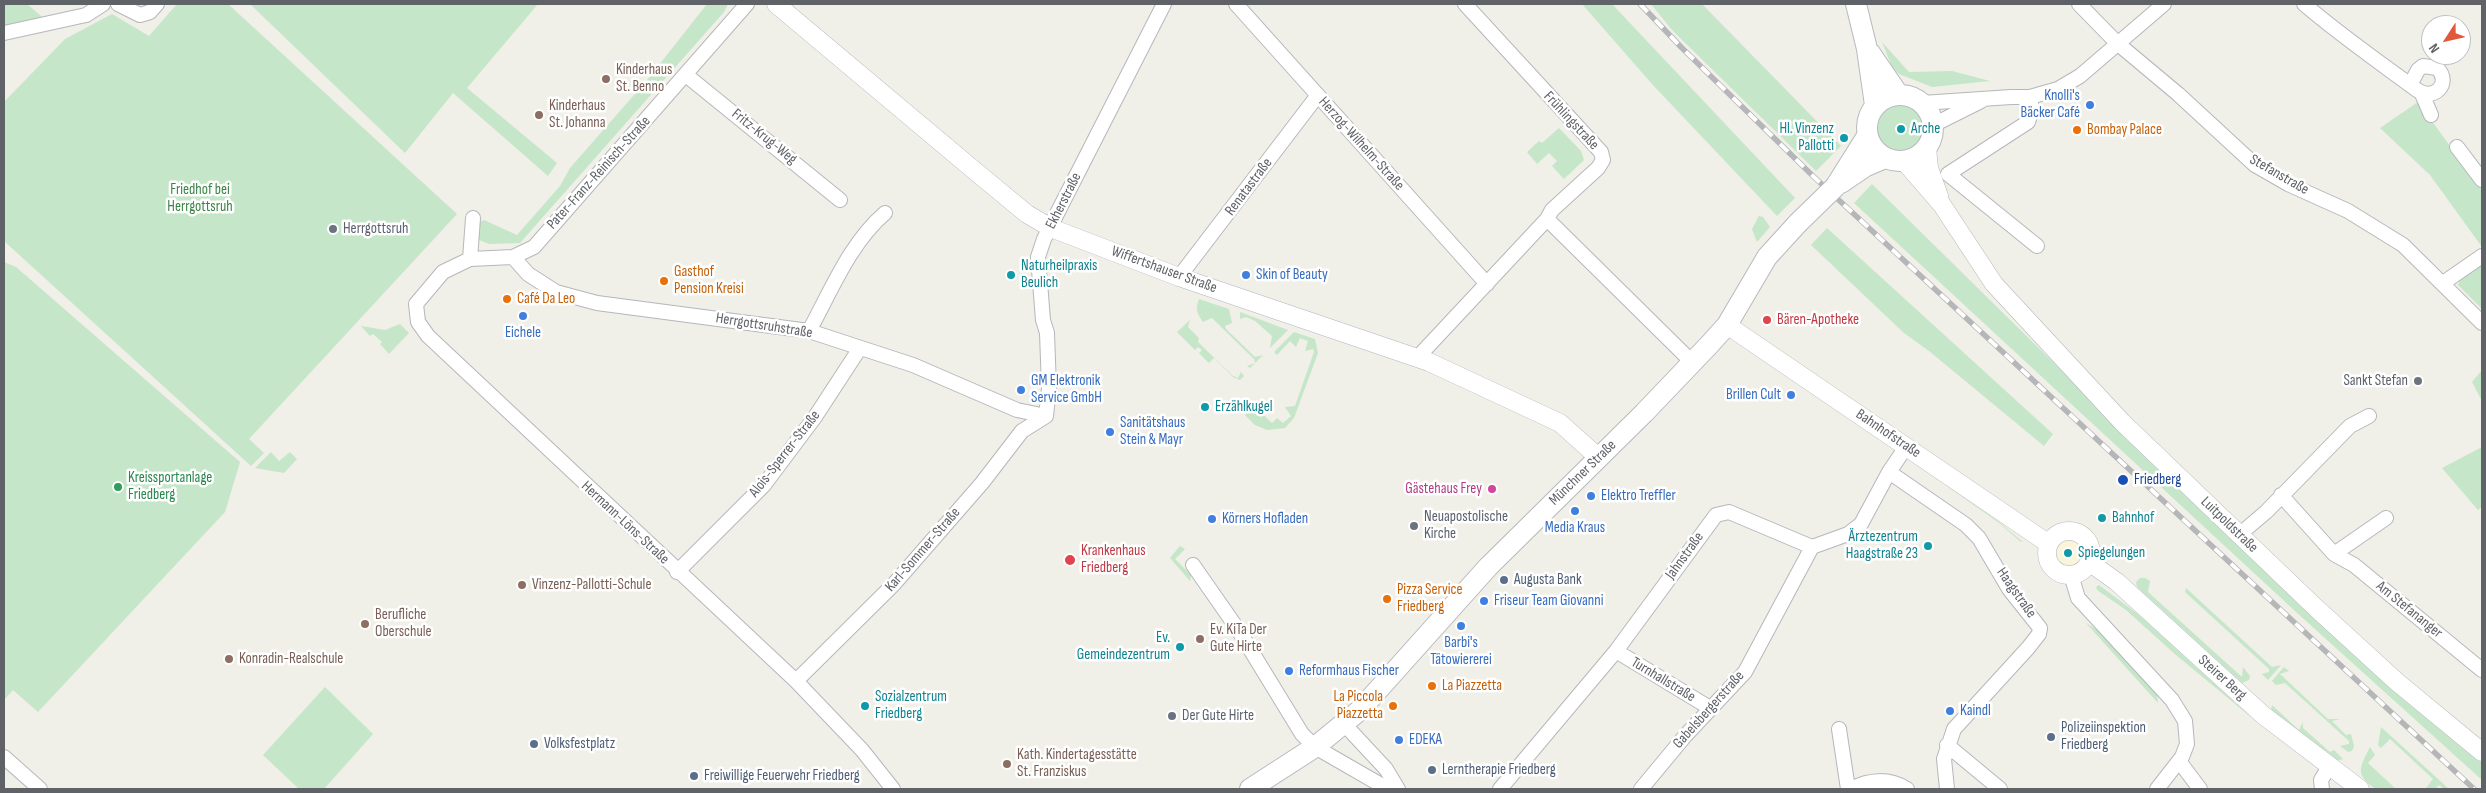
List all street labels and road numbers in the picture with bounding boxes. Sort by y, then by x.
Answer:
street label: Frühlingstraße [1539,88,1603,154]
street label: Herzog-Wilhelm-Straße [1314,94,1408,194]
street label: Fritz-Krug-Weg [728,105,800,169]
street label: Pater-Franz-Reinisch-Straße [543,113,655,233]
street label: Stefanstraße [2246,151,2312,199]
street label: Renatastraße [1222,155,1276,219]
street label: Ekherstraße [1042,170,1086,232]
street label: Wiffertshauser Straße [1109,243,1219,297]
street label: Herrgottsruhstraße [714,309,814,343]
street label: Bahnhofstraße [1852,406,1924,462]
street label: Alois-Sperrer-Straße [746,407,824,501]
street label: Münchner Straße [1546,437,1620,509]
street label: Hermann-Löns-Straße [577,478,673,568]
street label: Luitpoldstraße [2197,493,2261,557]
street label: Karl-Sommer-Straße [882,504,964,596]
street label: Jahnstraße [1662,529,1708,583]
street label: Haagstraße [1992,564,2040,622]
street label: Am Stefananger [2372,578,2446,642]
street label: Steirer Berg [2194,652,2250,704]
street label: Turnhallstraße [1628,654,1698,706]
street label: Gabelsbergerstraße [1670,668,1748,752]

